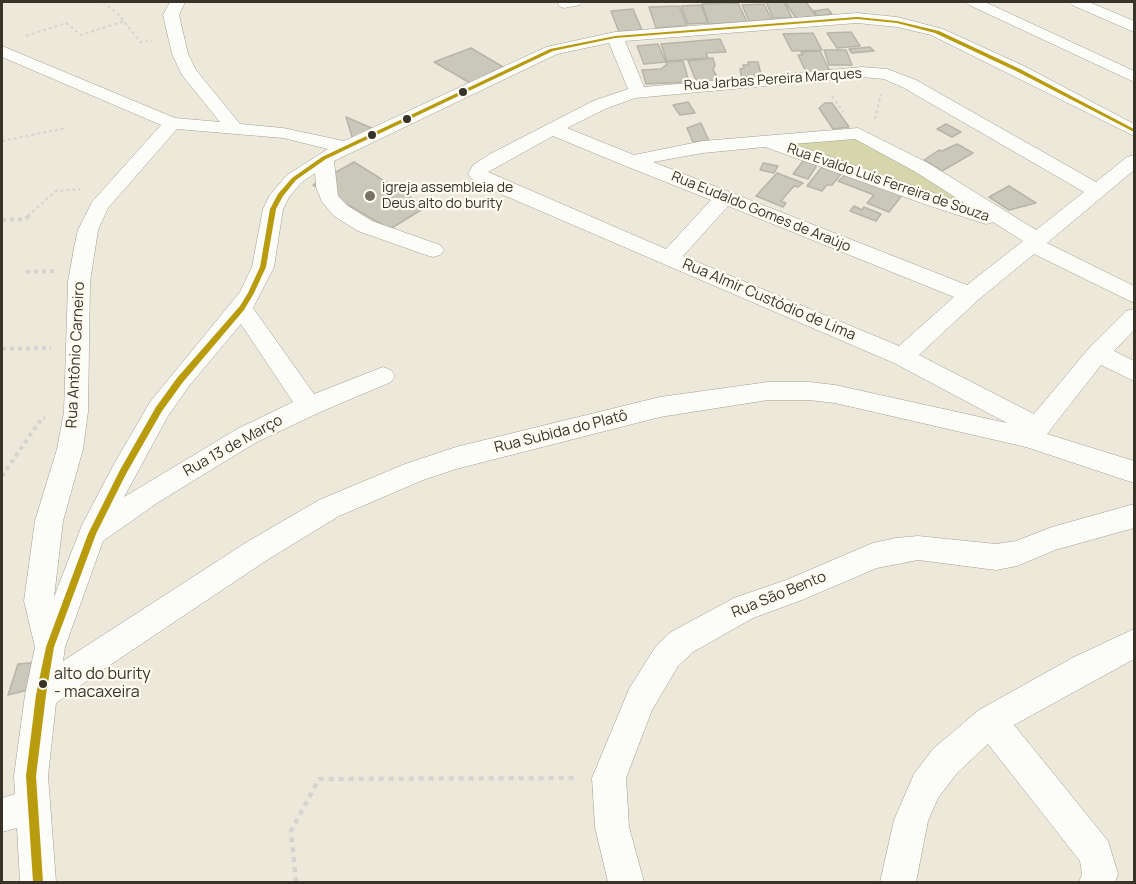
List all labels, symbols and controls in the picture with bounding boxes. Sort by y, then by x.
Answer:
street label: Rua Jarbas Pereira Marques [683,65,863,95]
unlabelled marker [457,86,469,98]
unlabelled marker [401,113,413,125]
unlabelled marker [366,129,378,141]
street label: Rua Evaldo Luís Ferreira de Souza [785,140,991,226]
street label: Rua Eudaldo Gomes de Araújo [669,168,853,256]
place label: igreja assembleia de Deus alto do burity [382,180,513,212]
marker: igreja assembleia de Deus alto do burity [363,189,377,203]
street label: Rua Almir Custódio de Lima [680,255,858,345]
street label: Rua Antônio Carneiro [63,281,89,429]
street label: Rua Subida do Platô [493,407,629,457]
street label: Rua 13 de Março [180,411,286,481]
street label: Rua São Bento [729,568,829,622]
place label: alto do burity - macaxeira [54,665,151,703]
marker: alto do burity - macaxeira [37,678,49,690]

